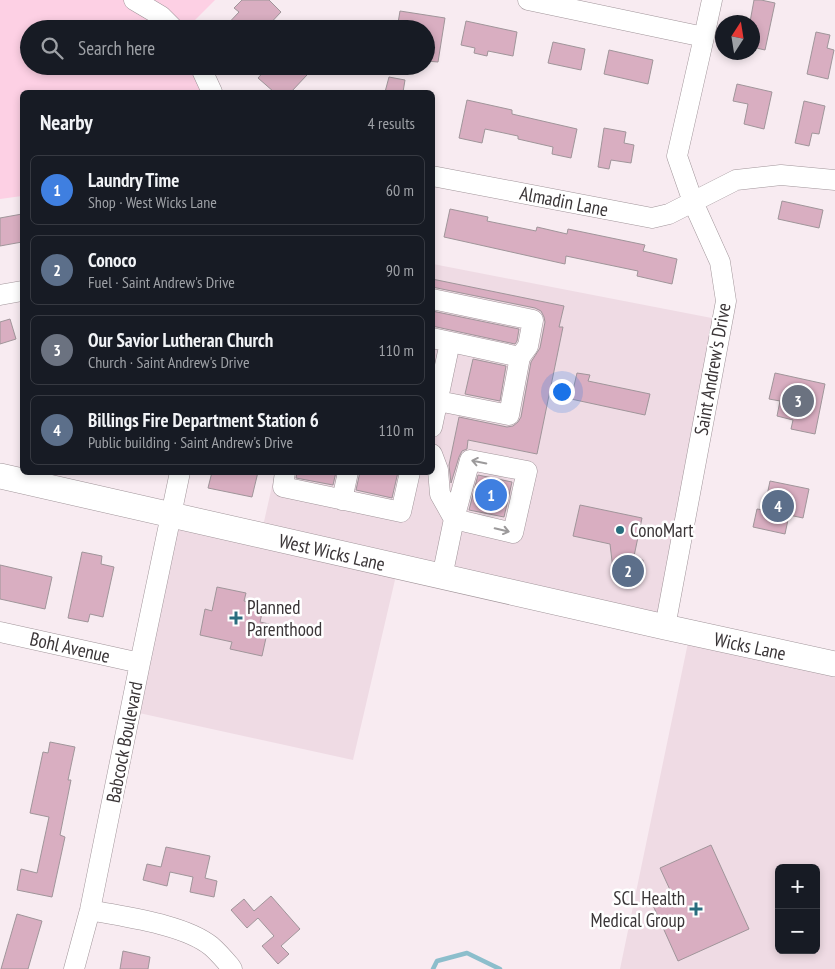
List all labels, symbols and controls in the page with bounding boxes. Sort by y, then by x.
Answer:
north arrow [715,15,760,60]
search box [20,20,435,75]
icon: search [38,34,66,62]
text: Search here [78,36,155,60]
text: Nearby [40,109,93,136]
text: 4 results [368,113,415,133]
text: Laundry Time [88,168,179,192]
text: 1 [53,180,61,200]
text: 60 m [386,180,414,200]
street label: Almadin Lane [518,181,610,221]
text: Shop · West Wicks Lane [88,192,217,212]
text: Conoco [88,248,136,272]
text: 2 [53,260,61,280]
text: 90 m [386,260,414,280]
text: Fuel · Saint Andrew's Drive [88,272,235,292]
street label: Saint Andrew's Drive [689,301,735,437]
text: Our Savior Lutheran Church [88,328,273,352]
text: 3 [53,340,61,360]
text: 110 m [379,340,414,360]
text: Church · Saint Andrew's Drive [88,352,250,372]
your location [549,379,575,405]
pin: 3 [782,382,814,420]
text: Billings Fire Department Station 6 [88,408,319,432]
text: 4 [53,420,61,440]
text: 110 m [379,420,414,440]
text: Public building · Saint Andrew's Drive [88,432,293,452]
one-way arrow [471,456,487,466]
pin: 1 [475,476,507,514]
pin: 4 [762,487,794,525]
place label: ConoMart [630,518,694,542]
marker: ConoMart [614,524,626,536]
one-way arrow [493,526,509,535]
street label: West Wicks Lane [277,528,388,576]
pin: 2 [612,552,644,590]
place label: Planned Parenthood [247,595,322,641]
marker: Planned Parenthood [229,611,243,625]
street label: Bohl Avenue [28,626,113,668]
street label: Wicks Lane [712,627,788,665]
street label: Babcock Boulevard [100,679,148,805]
map controls [775,864,820,954]
button: + [775,864,820,909]
place label: SCL Health Medical Group [591,886,685,932]
marker: SCL Health Medical Group [689,902,703,916]
button: − [775,909,820,954]

